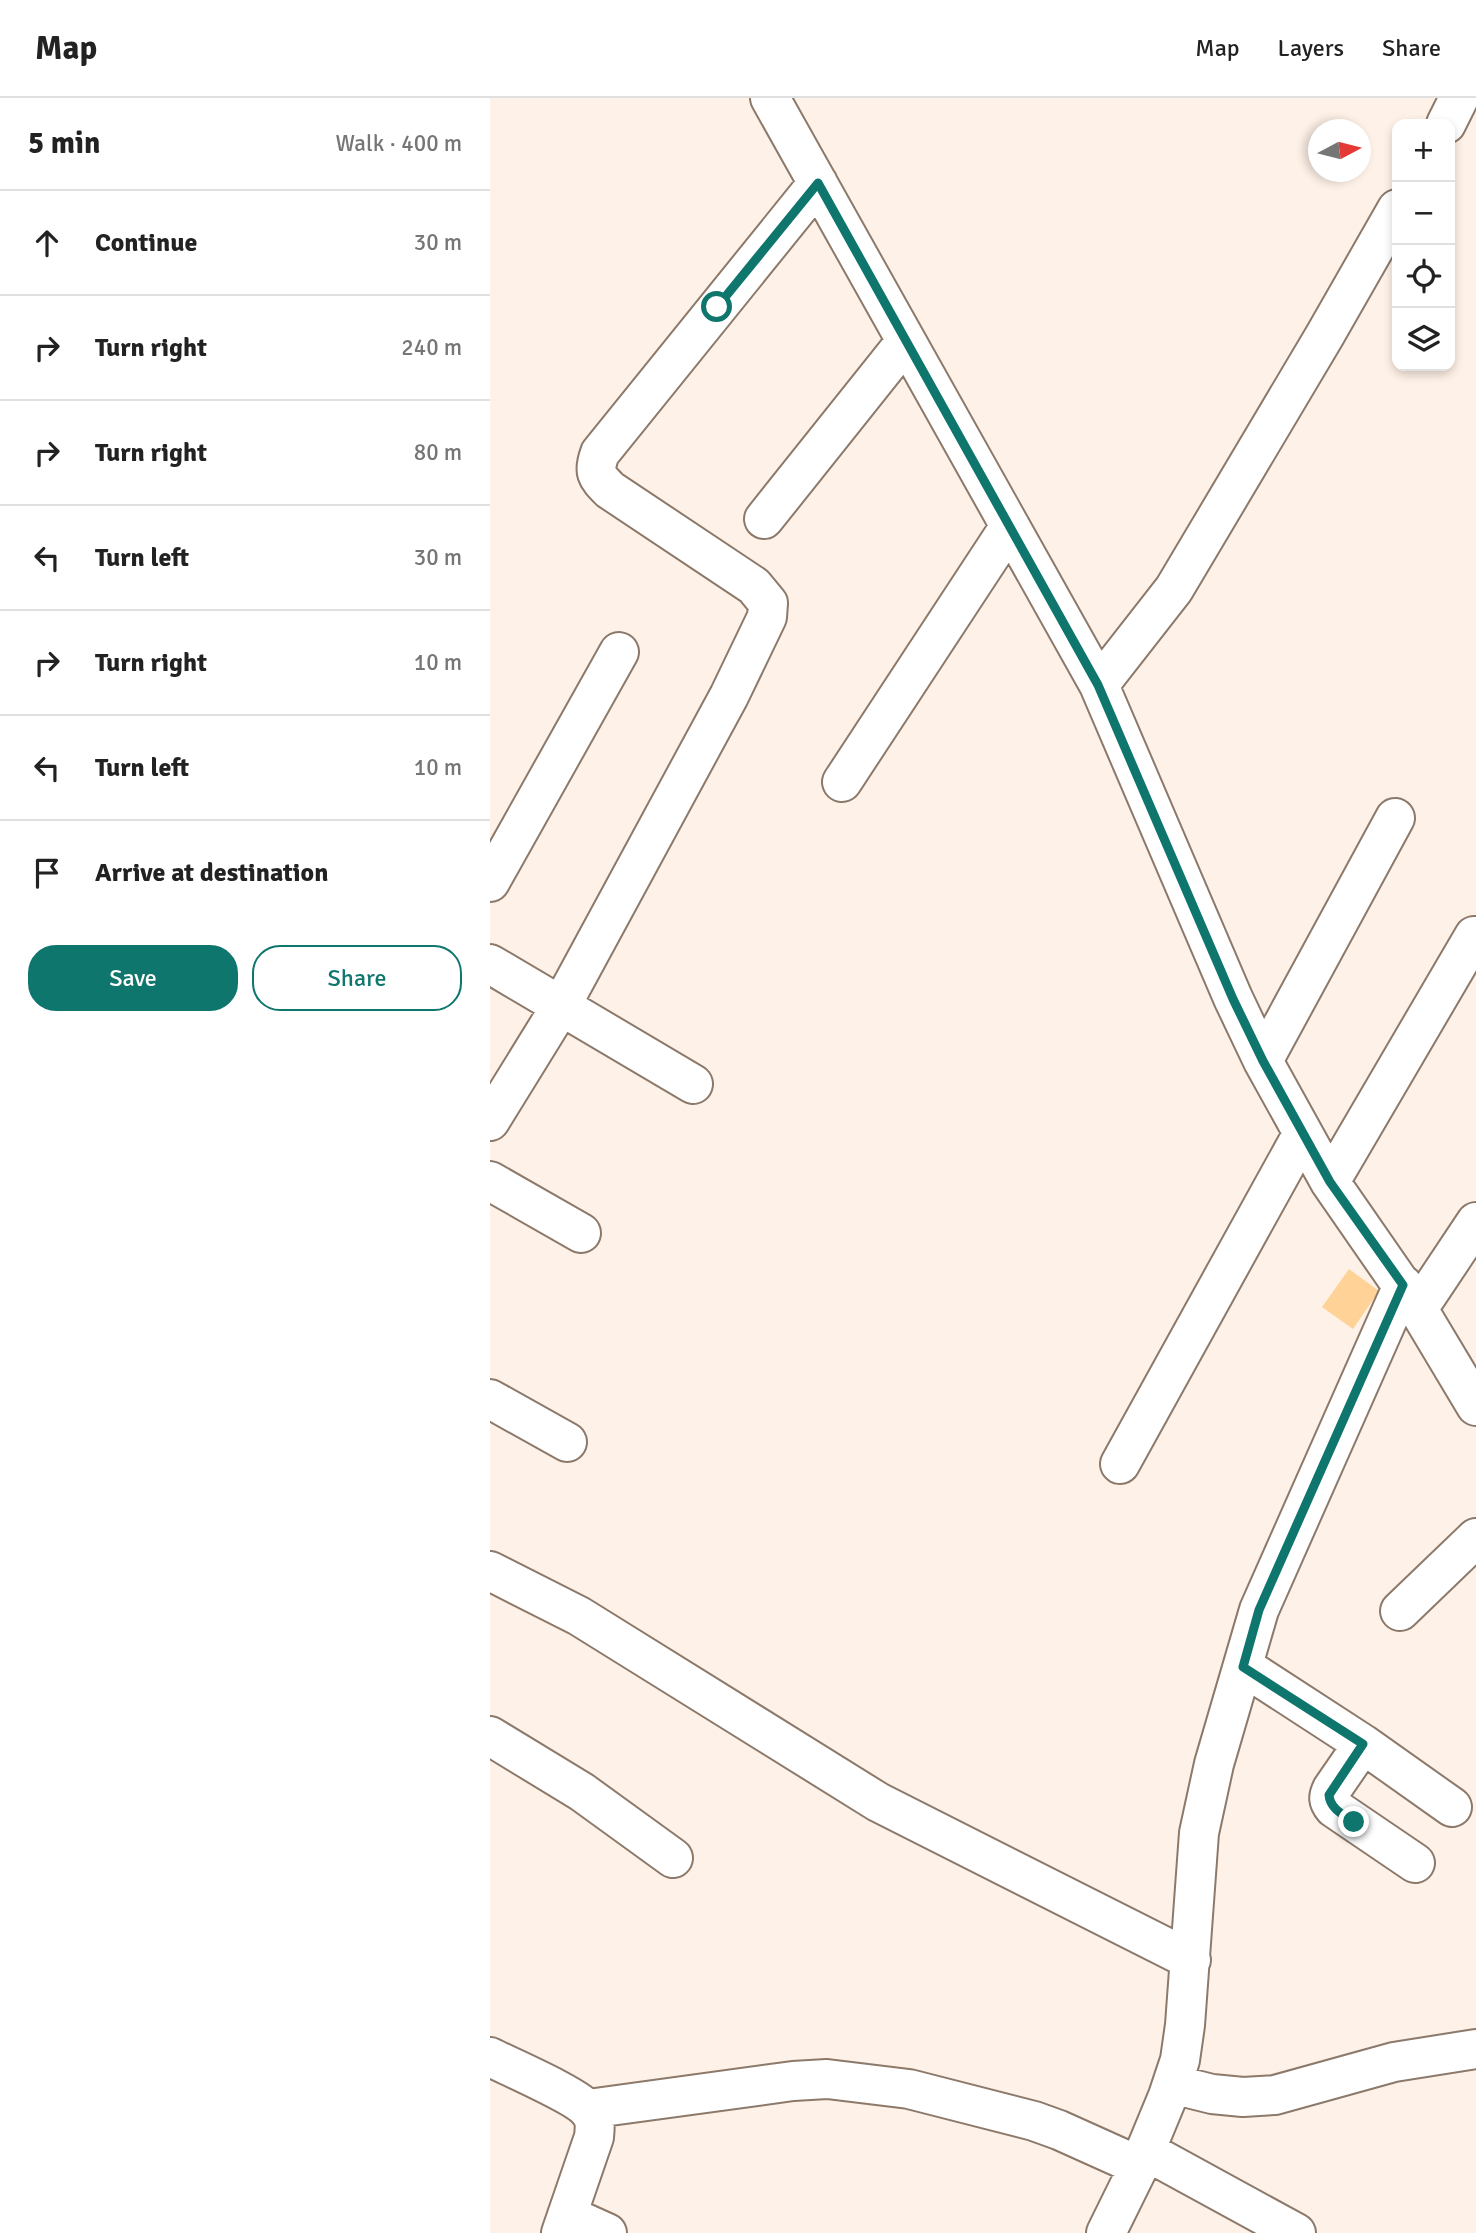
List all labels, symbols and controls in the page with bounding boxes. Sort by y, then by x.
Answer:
text: Map [35,28,97,69]
text: Map [1195,33,1240,63]
text: Layers [1278,33,1344,63]
text: Share [1382,33,1441,63]
north arrow [1308,119,1371,182]
map controls [1392,119,1455,371]
button: + [1392,119,1455,182]
text: 5 min [28,125,100,162]
text: Walk · 400 m [336,129,462,158]
button: − [1392,182,1455,245]
icon: ahead [28,224,66,262]
text: Continue [95,227,197,259]
text: 30 m [414,228,462,257]
button: locate [1392,245,1455,308]
route start [701,291,732,322]
button: layers [1392,308,1455,371]
icon: right [28,329,66,367]
text: Turn right [95,332,207,364]
text: 240 m [401,333,462,362]
icon: right [28,434,66,472]
text: Turn right [95,437,207,469]
text: 80 m [414,438,462,467]
icon: left [28,539,66,577]
text: Turn left [95,542,189,574]
text: 30 m [414,543,462,572]
icon: right [28,644,66,682]
text: Turn right [95,647,207,679]
text: 10 m [414,648,462,677]
icon: left [28,749,66,787]
text: Turn left [95,752,189,784]
text: 10 m [414,753,462,782]
icon: arrive [28,854,66,892]
text: Arrive at destination [95,857,328,889]
button: Save [28,945,238,1011]
button: Share [252,945,462,1011]
route end [1338,1806,1369,1837]

